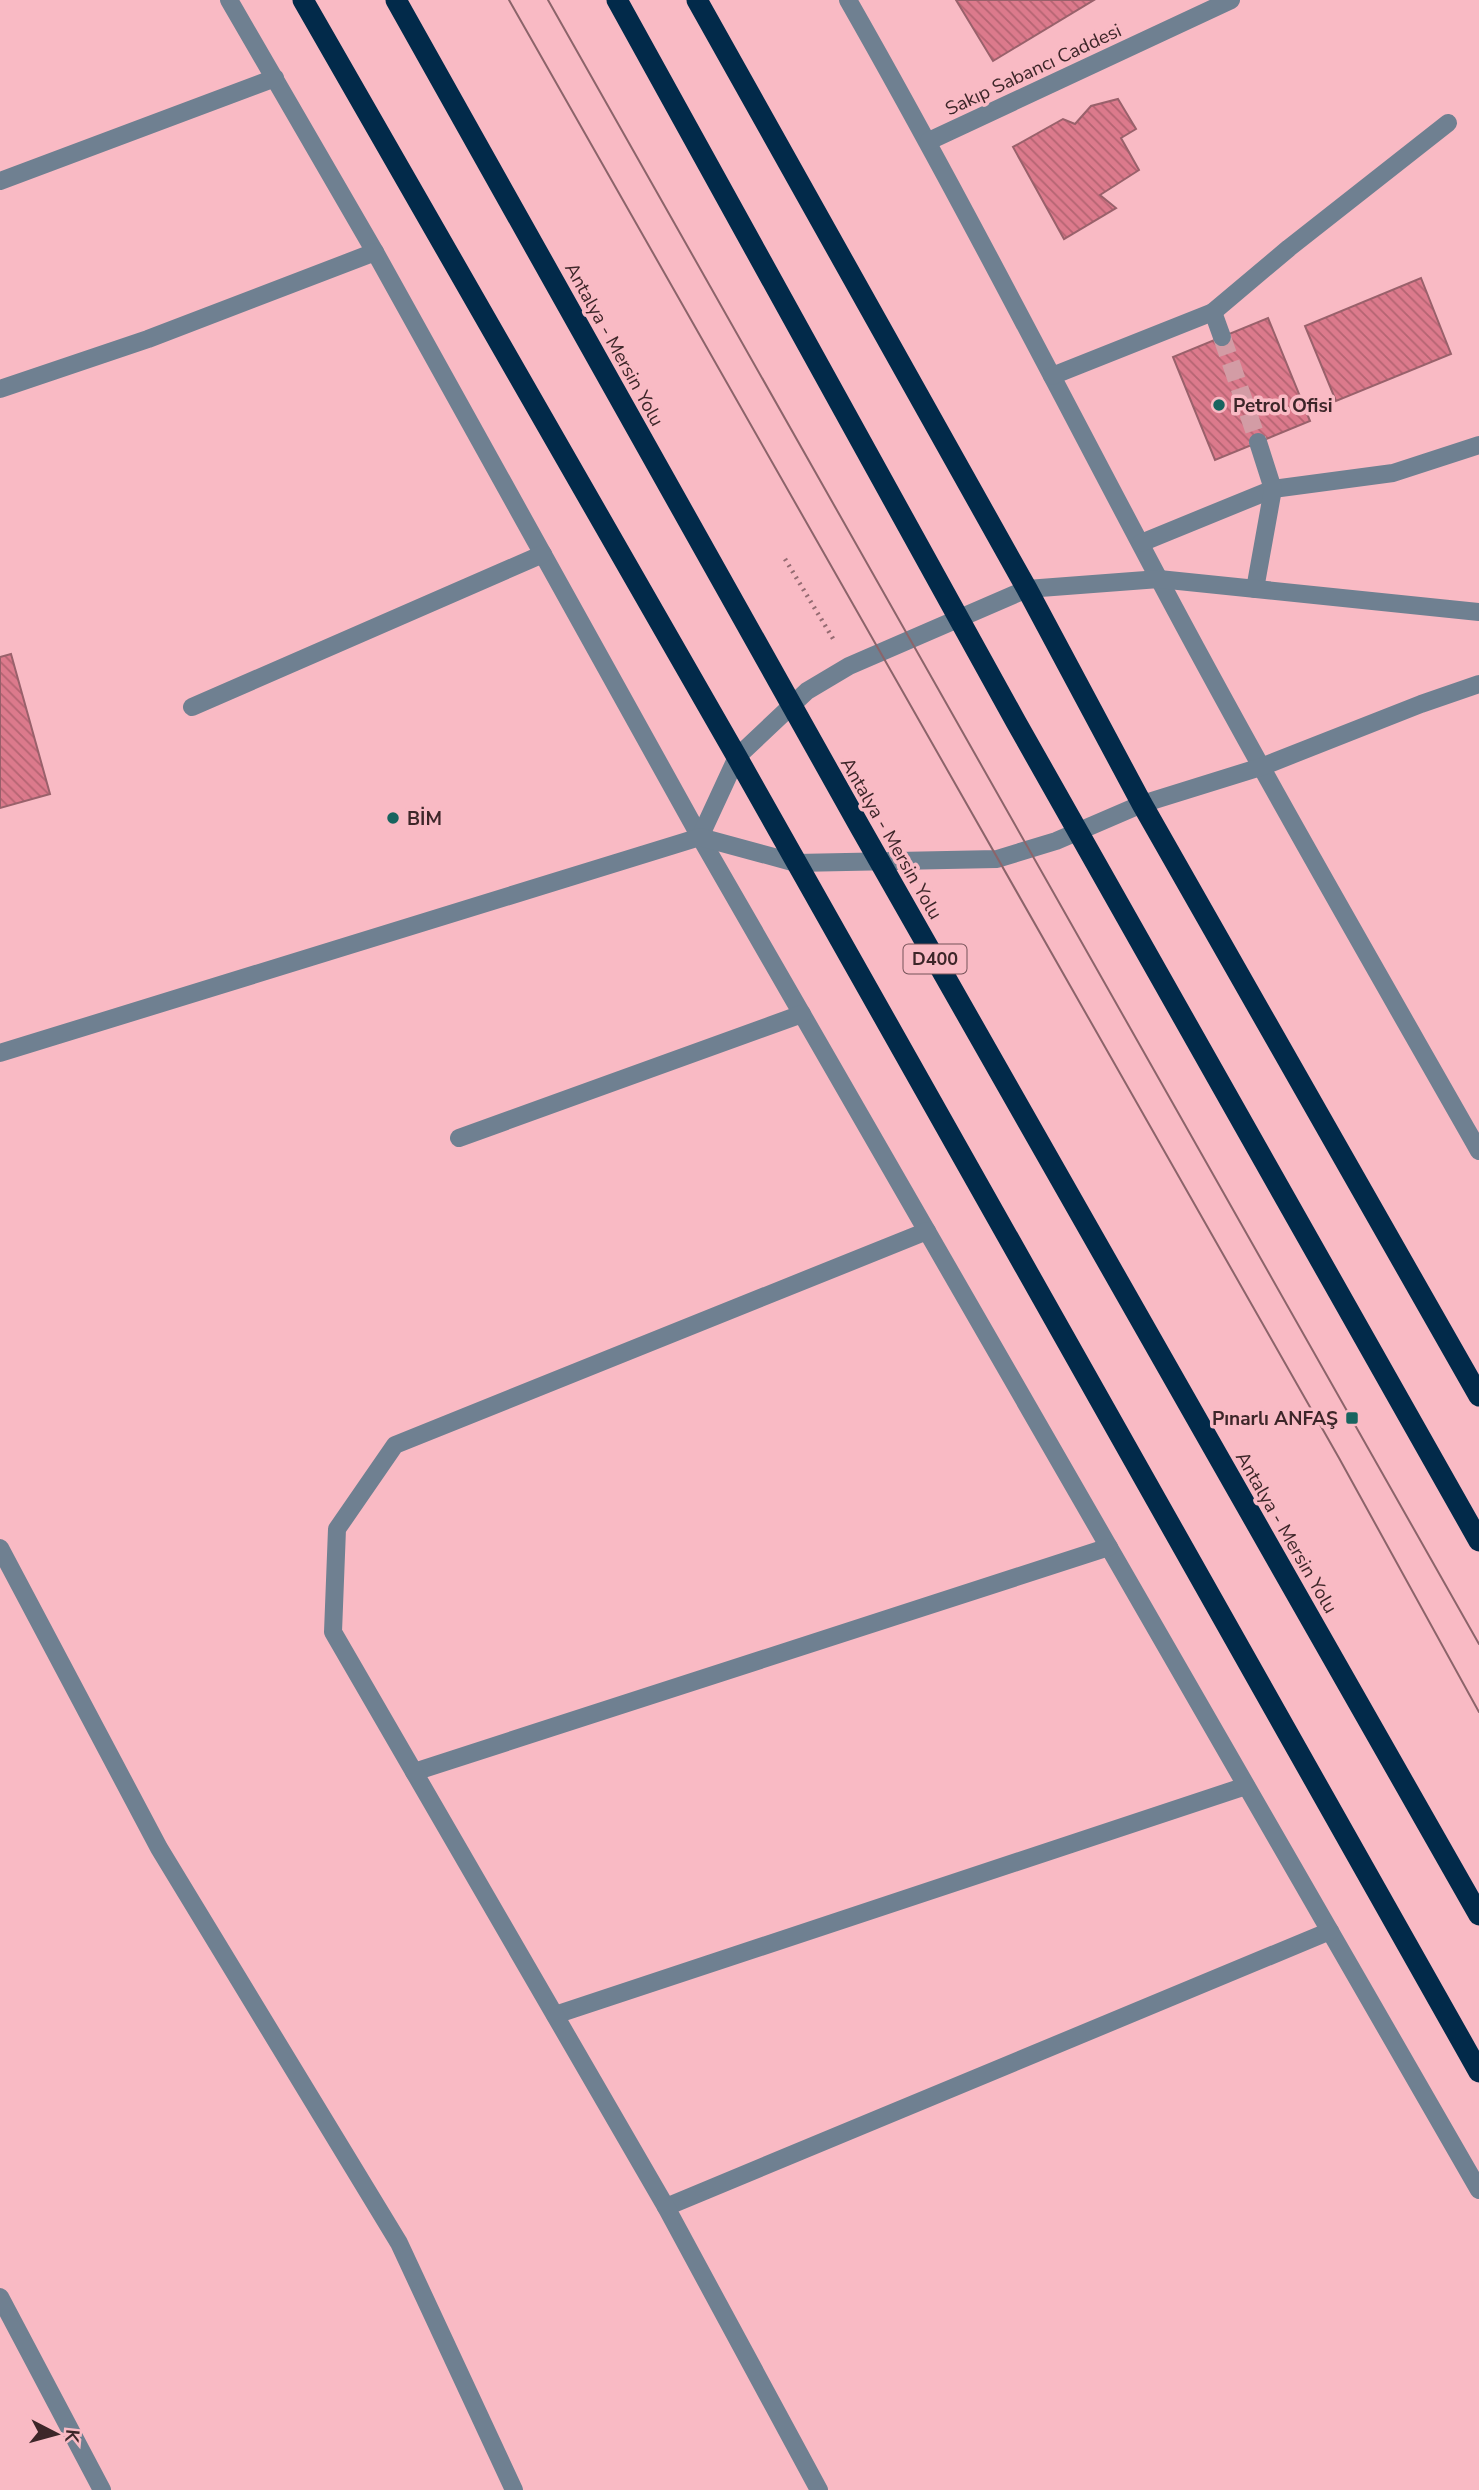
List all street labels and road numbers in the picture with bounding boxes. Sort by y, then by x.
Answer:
street label: Sakıp Sabancı Caddesi [941,18,1126,122]
street label: Antalya - Mersin Yolu [558,258,670,431]
street label: Antalya - Mersin Yolu [834,753,948,924]
road number: D400 [904,944,967,974]
street label: Antalya - Mersin Yolu [1229,1447,1343,1618]

